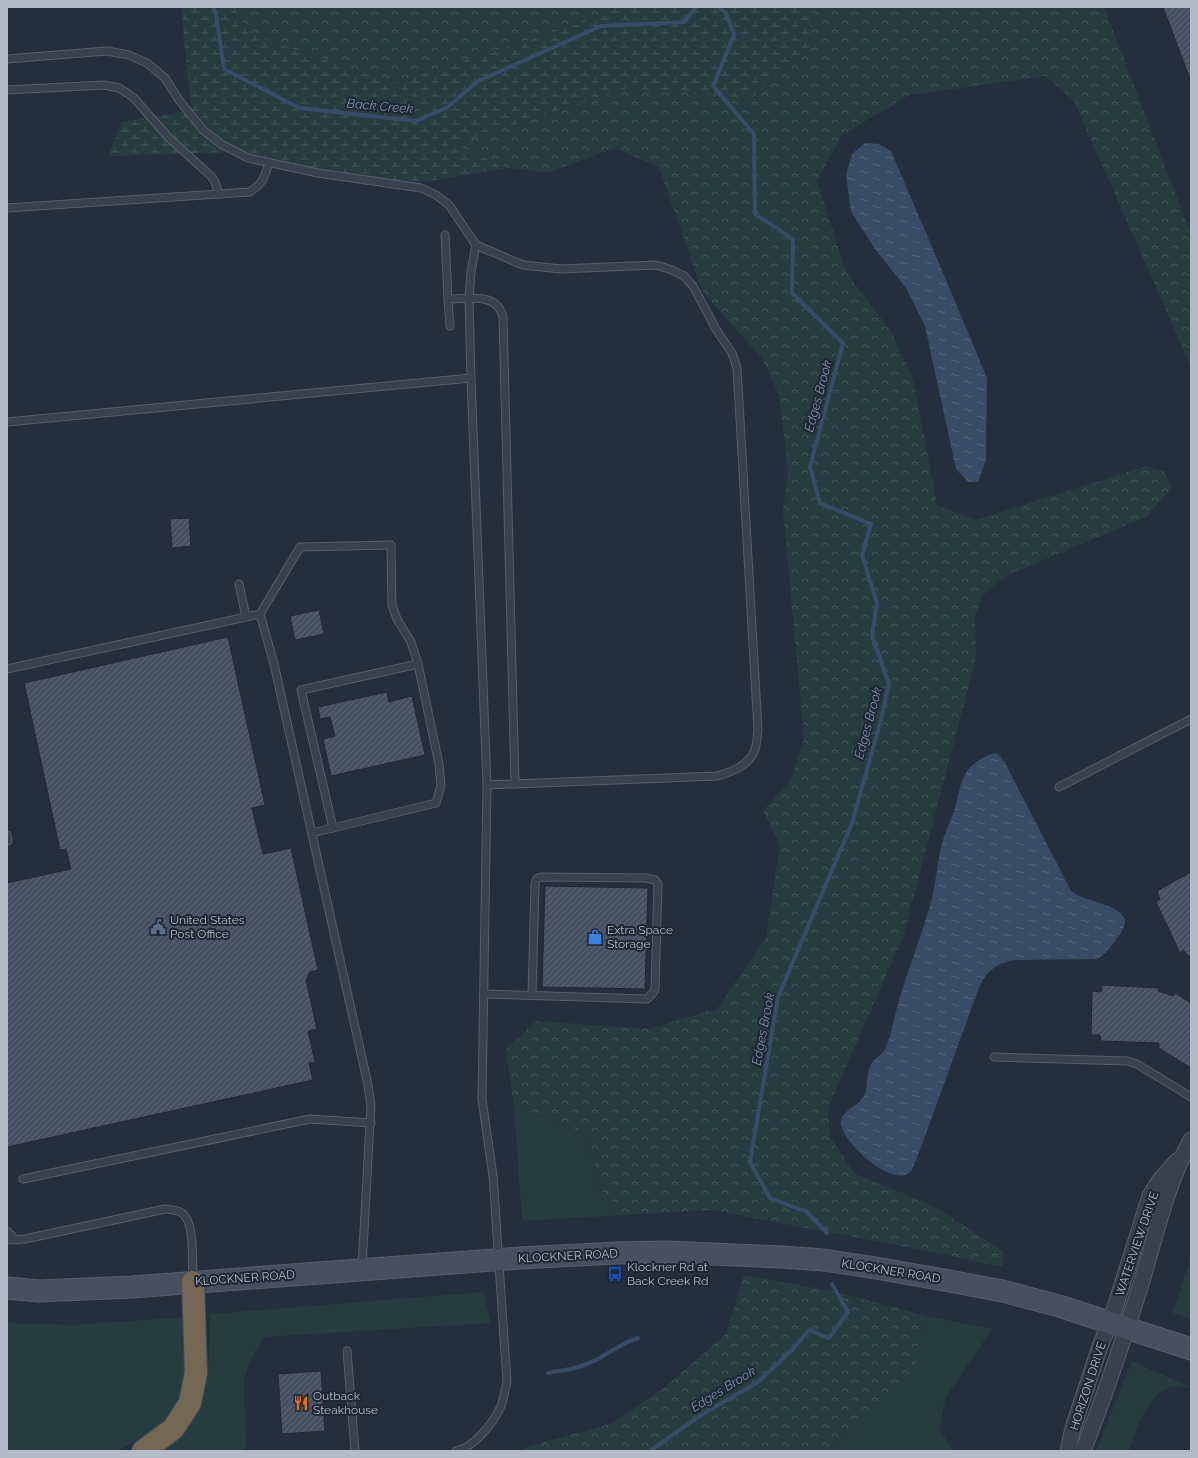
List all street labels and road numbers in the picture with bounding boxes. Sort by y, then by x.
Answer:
street label: WATERVIEW DRIVE [1112,1190,1162,1298]
street label: KLOCKNER ROAD [518,1246,619,1266]
street label: KLOCKNER ROAD [841,1256,942,1286]
street label: KLOCKNER ROAD [195,1267,296,1288]
street label: HORIZON DRIVE [1067,1340,1109,1432]

